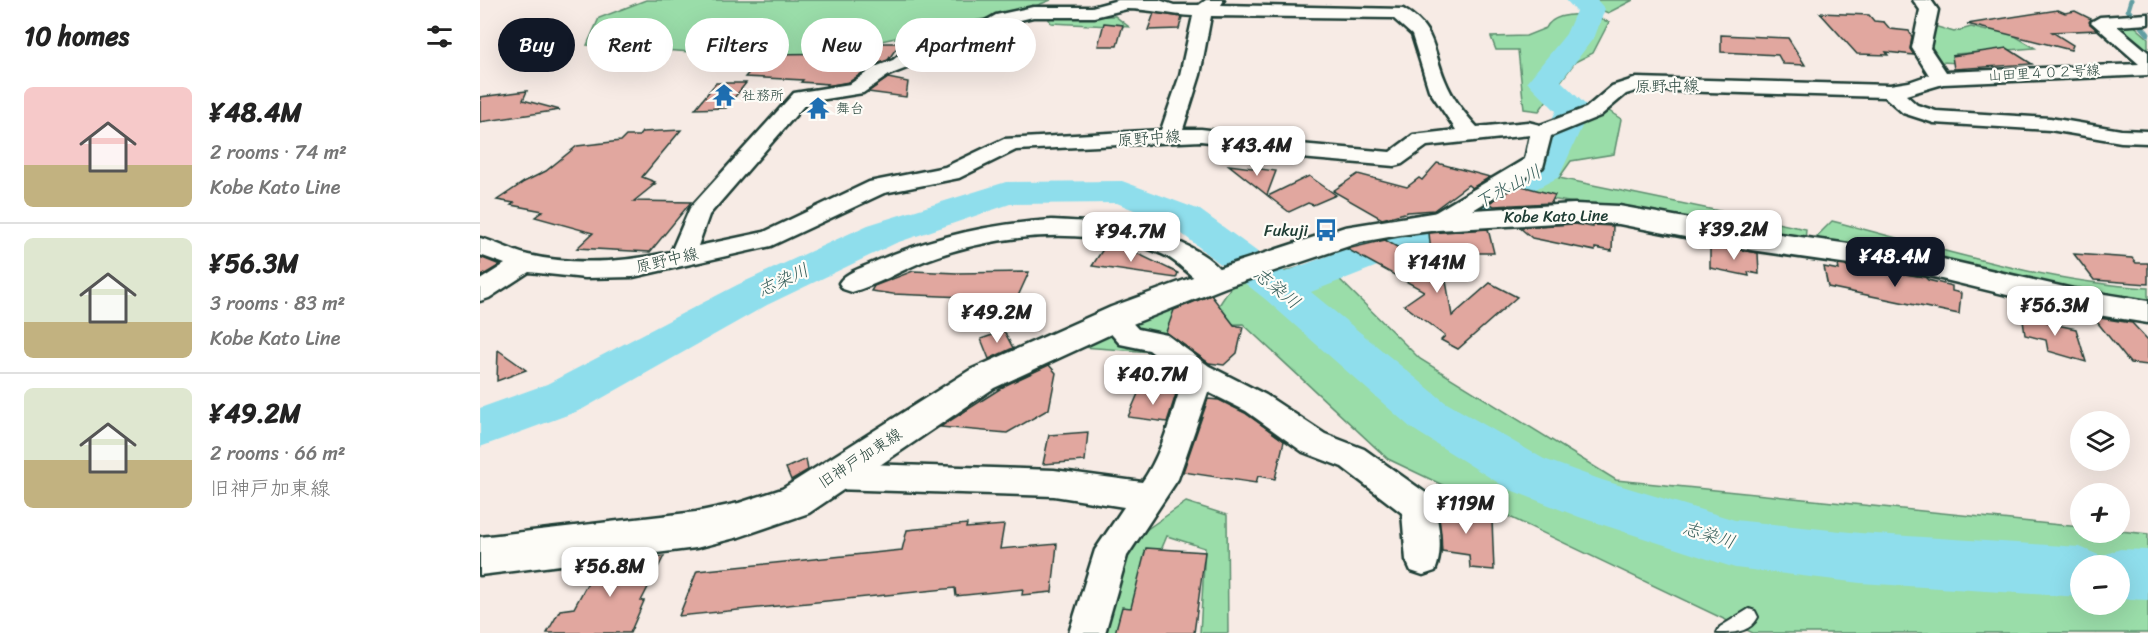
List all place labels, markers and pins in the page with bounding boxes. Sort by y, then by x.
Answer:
temple icon: 社務所 [711,82,737,108]
place label: 社務所 [742,83,784,108]
temple icon: 舞台 [805,95,831,121]
place label: 舞台 [836,96,864,121]
pin: ¥43.4M [1208,126,1306,177]
pin: ¥39.2M [1685,210,1783,261]
pin: ¥94.7M [1082,212,1180,263]
place label: Fukuji [1264,216,1309,245]
bus stop icon: Fukuji [1313,217,1339,243]
pin: ¥48.4M [1846,237,1944,288]
pin: ¥141M [1395,243,1479,294]
pin: ¥56.3M [2006,286,2104,337]
pin: ¥49.2M [948,293,1046,344]
pin: ¥40.7M [1104,355,1202,406]
pin: ¥119M [1424,484,1508,535]
pin: ¥56.8M [561,547,659,598]

